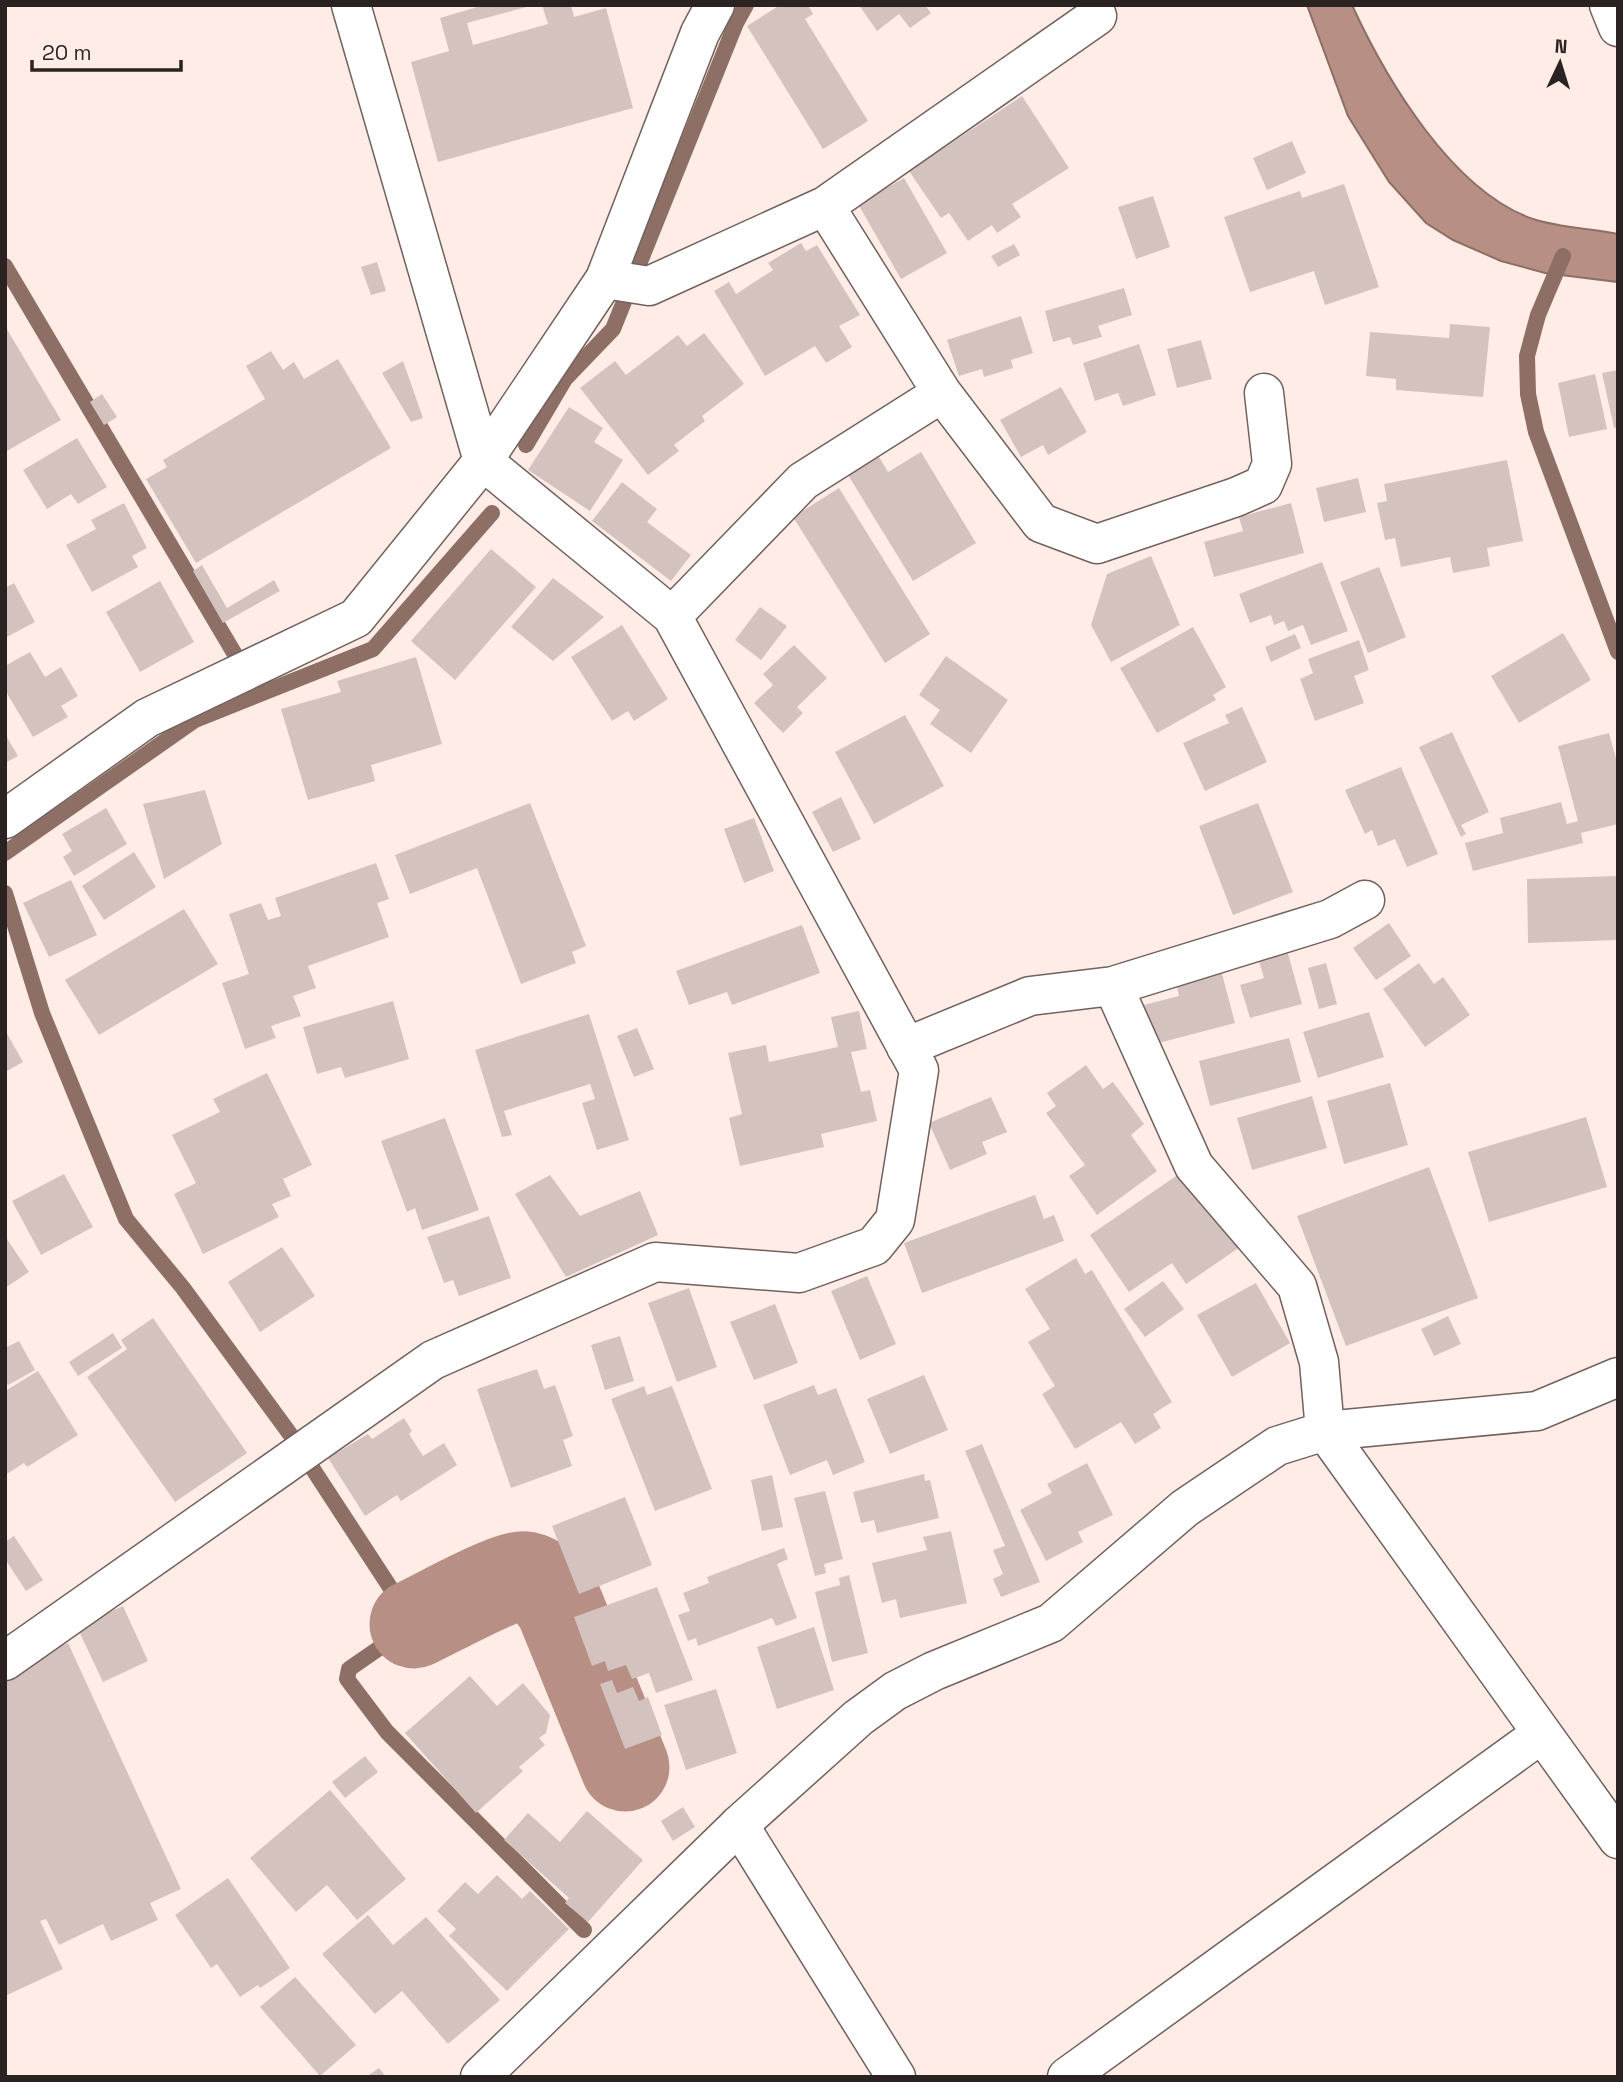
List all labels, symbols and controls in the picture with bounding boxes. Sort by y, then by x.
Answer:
scale bar [32,28,180,72]
north arrow [1525,28,1595,98]
text: N [1554,34,1568,59]
text: 20 m [42,39,92,66]

